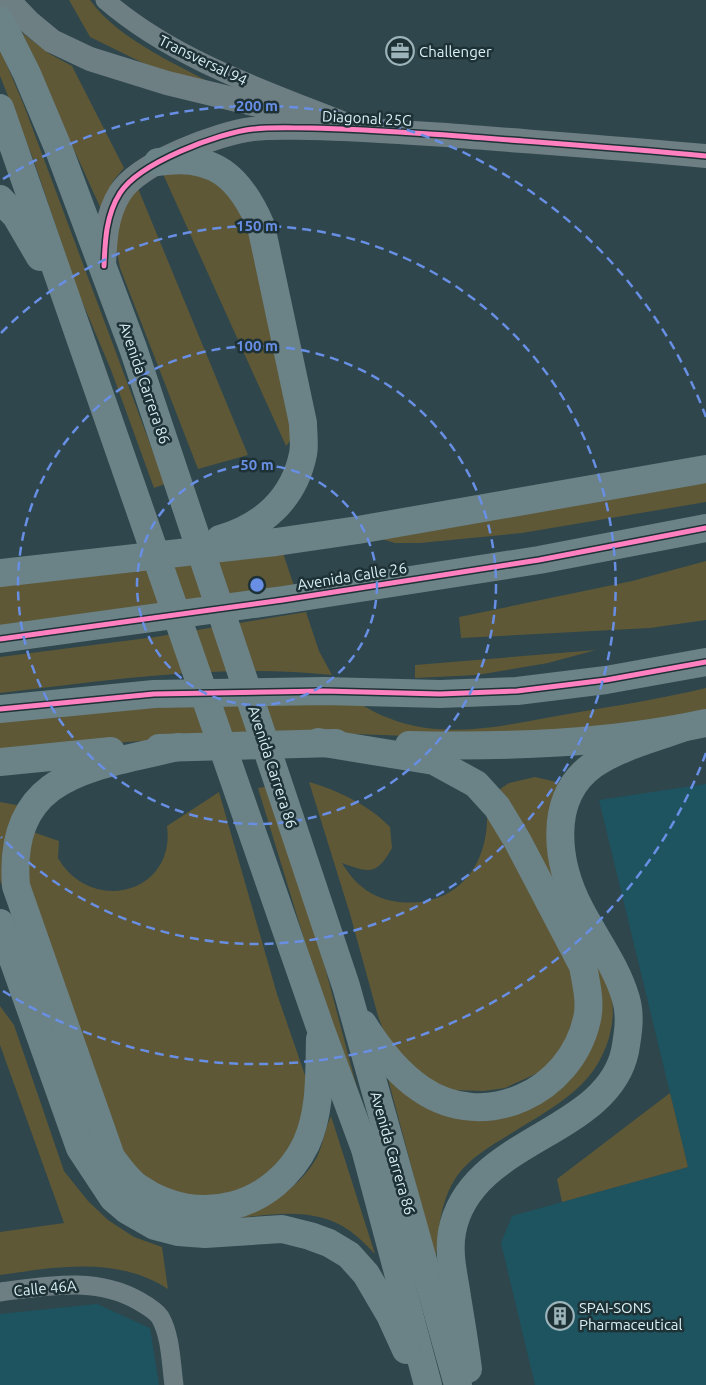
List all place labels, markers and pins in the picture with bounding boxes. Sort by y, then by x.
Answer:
office icon: Challenger [385,36,415,66]
place label: Challenger [419,43,492,60]
centre of rings [248,576,266,594]
place label: SPAI-SONS Pharmaceutical [579,1299,683,1333]
building icon: SPAI-SONS Pharmaceutical [545,1301,575,1331]

